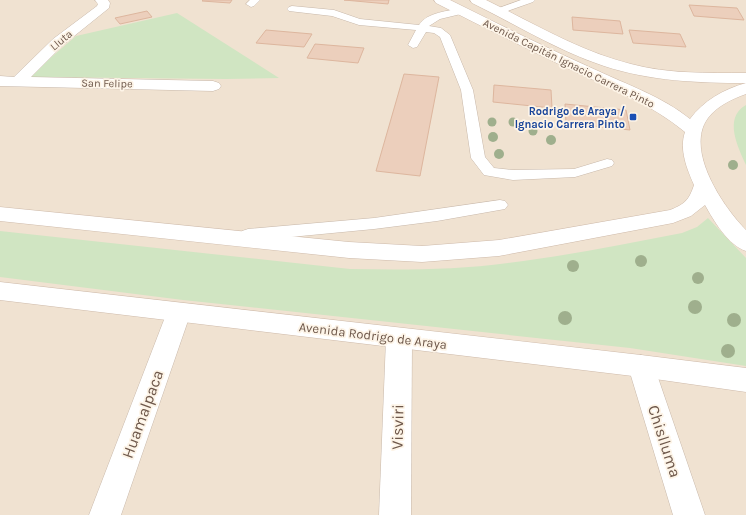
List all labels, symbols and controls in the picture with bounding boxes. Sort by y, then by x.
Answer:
street label: Avenida Capitán Ignacio Carrera Pinto [481,16,657,111]
street label: Lluta [48,27,75,53]
street label: San Felipe [81,77,133,90]
place label: Rodrigo de Araya / Ignacio Carrera Pinto [515,105,625,131]
marker: Rodrigo de Araya / Ignacio Carrera Pinto [628,112,638,122]
street label: Avenida Rodrigo de Araya [298,319,448,352]
street label: Huamalpaca [118,367,167,461]
street label: Chislluma [644,403,685,480]
street label: Visviri [388,404,407,450]

